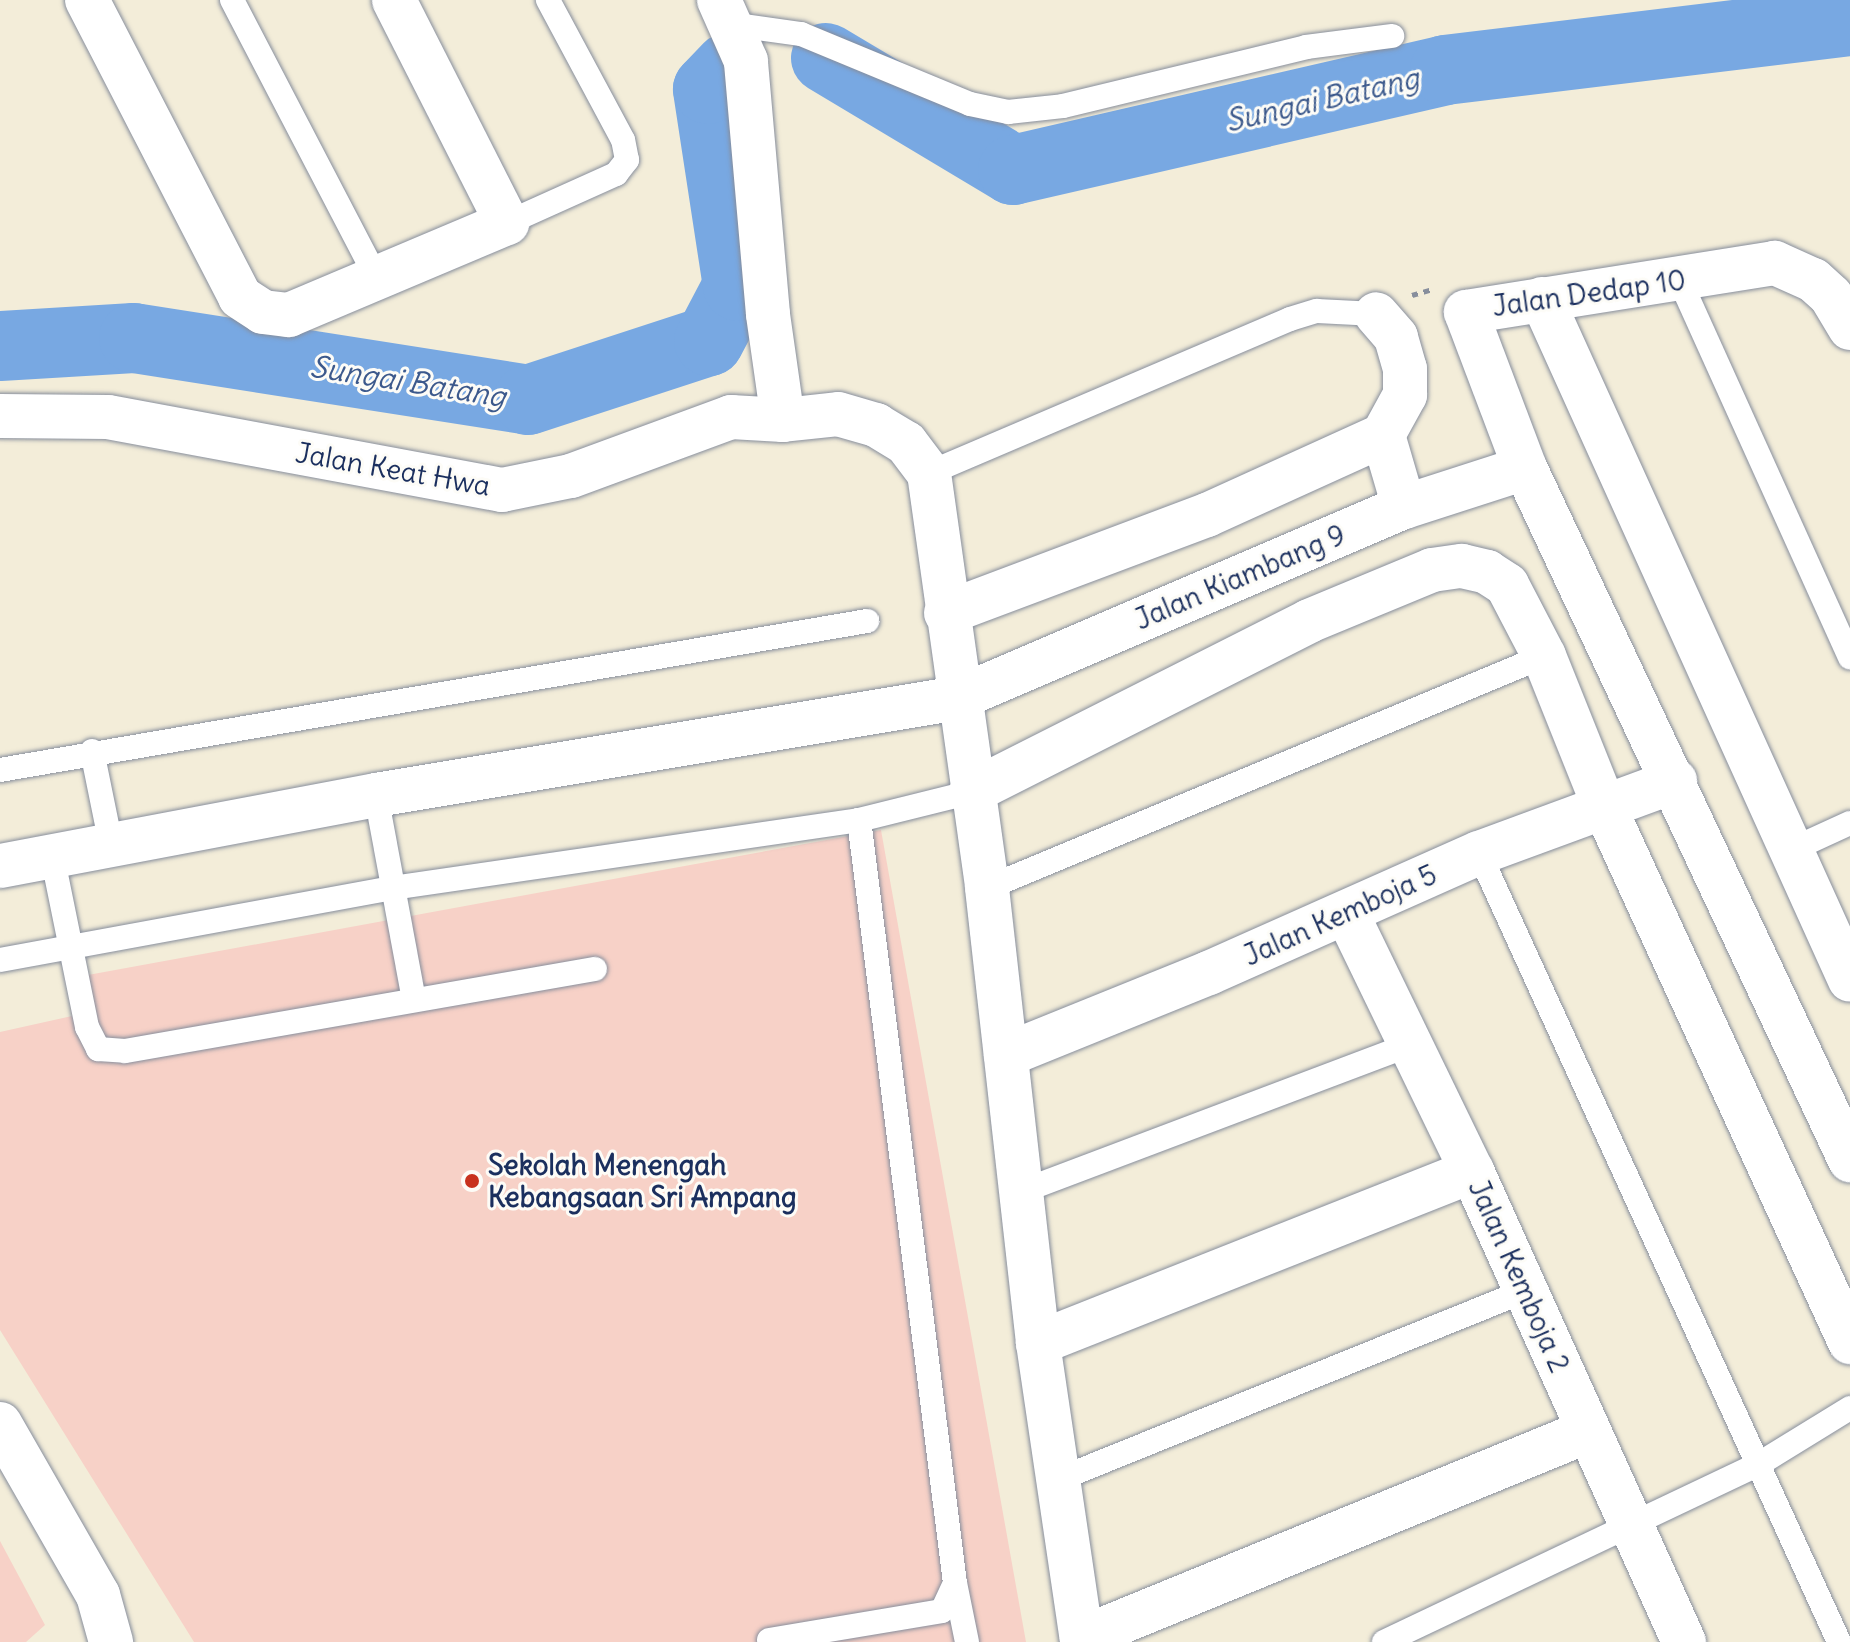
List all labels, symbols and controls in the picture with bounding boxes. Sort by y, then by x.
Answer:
water label: Sungai Batang [1222,59,1422,139]
street label: Jalan Dedap 10 [1490,263,1688,323]
water label: Sungai Batang [308,348,508,414]
street label: Jalan Keat Hwa [293,435,493,503]
street label: Jalan Kiambang 9 [1130,517,1350,637]
street label: Jalan Kemboja 5 [1238,857,1442,973]
place label: Sekolah Menengah Kebangsaan Sri Ampang [488,1148,797,1214]
marker: Sekolah Menengah Kebangsaan Sri Ampang [463,1172,481,1190]
street label: Jalan Kemboja 2 [1462,1175,1576,1377]

